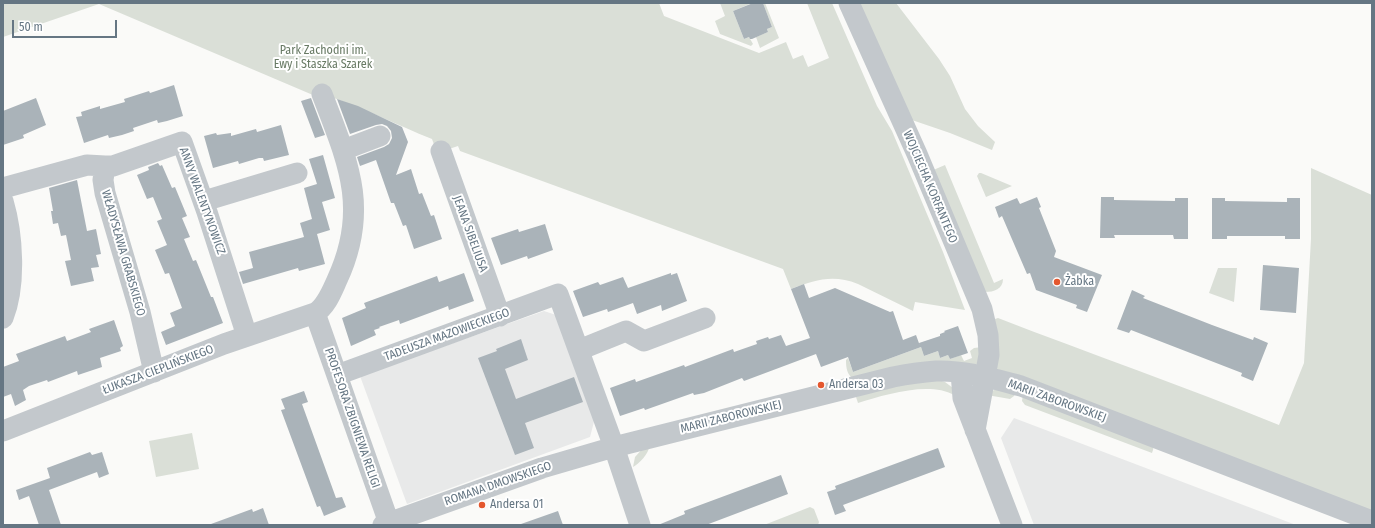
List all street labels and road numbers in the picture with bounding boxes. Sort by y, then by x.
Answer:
street label: WOJCIECHA KORFANTEGO [900,129,960,245]
street label: ANNY WALENTYNOWICZ [176,145,228,257]
street label: WŁADYSŁAWA GRABSKIEGO [98,188,148,318]
street label: JEANA SIBELIUSA [449,194,491,274]
street label: TADEUSZA MAZOWIECKIEGO [382,306,512,364]
street label: ŁUKASZA CIEPLIŃSKIEGO [100,342,216,398]
street label: PROFESORA ZBIGNIEWA RELIGI [321,346,383,490]
street label: MARII ZABOROWSKIEJ [1006,377,1108,425]
street label: MARII ZABOROWSKIEJ [679,397,783,437]
street label: ROMANA DMOWSKIEGO [443,459,553,509]

